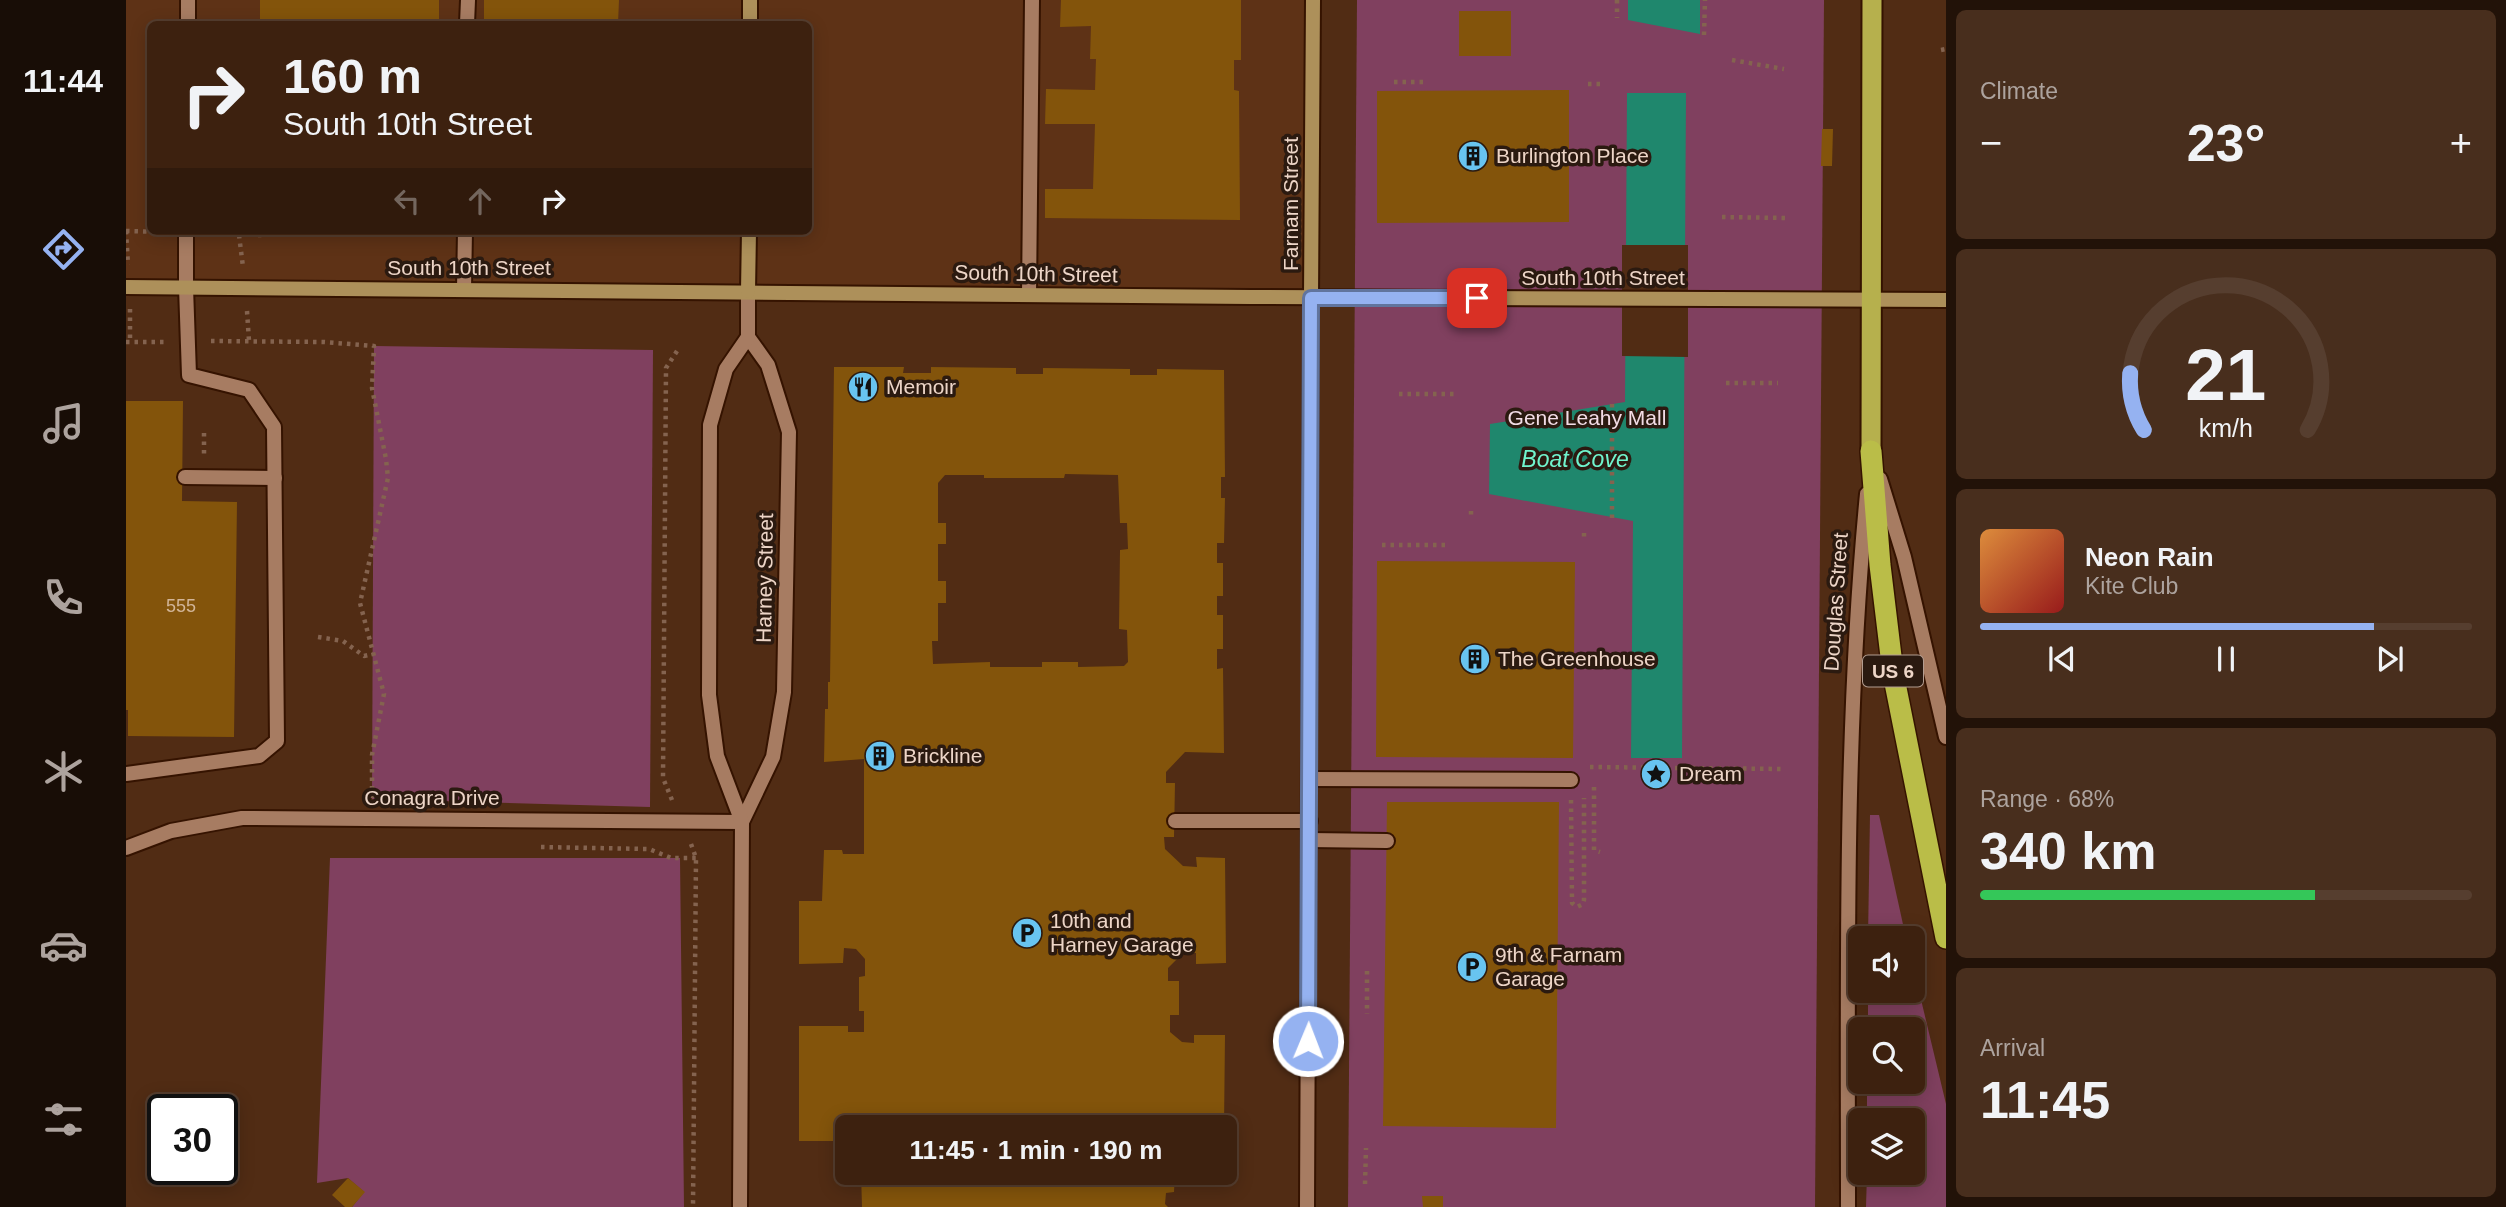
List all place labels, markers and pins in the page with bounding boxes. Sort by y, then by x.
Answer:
building icon: Burlington Place [1456,139,1490,173]
place label: Burlington Place [1496,144,1649,167]
pin [1447,268,1507,328]
restaurant icon: Memoir [846,370,880,404]
place label: Memoir [886,375,956,398]
building icon: The Greenhouse [1458,642,1492,676]
place label: The Greenhouse [1498,647,1656,670]
building icon: Brickline [863,739,897,773]
place label: Brickline [903,744,982,767]
place icon: Dream [1639,757,1673,791]
place label: Dream [1679,762,1742,785]
place label: 10th and Harney Garage [1050,909,1194,956]
parking icon: 10th and Harney Garage [1010,916,1044,950]
place label: 9th & Farnam Garage [1495,943,1622,990]
parking icon: 9th & Farnam Garage [1455,950,1489,984]

